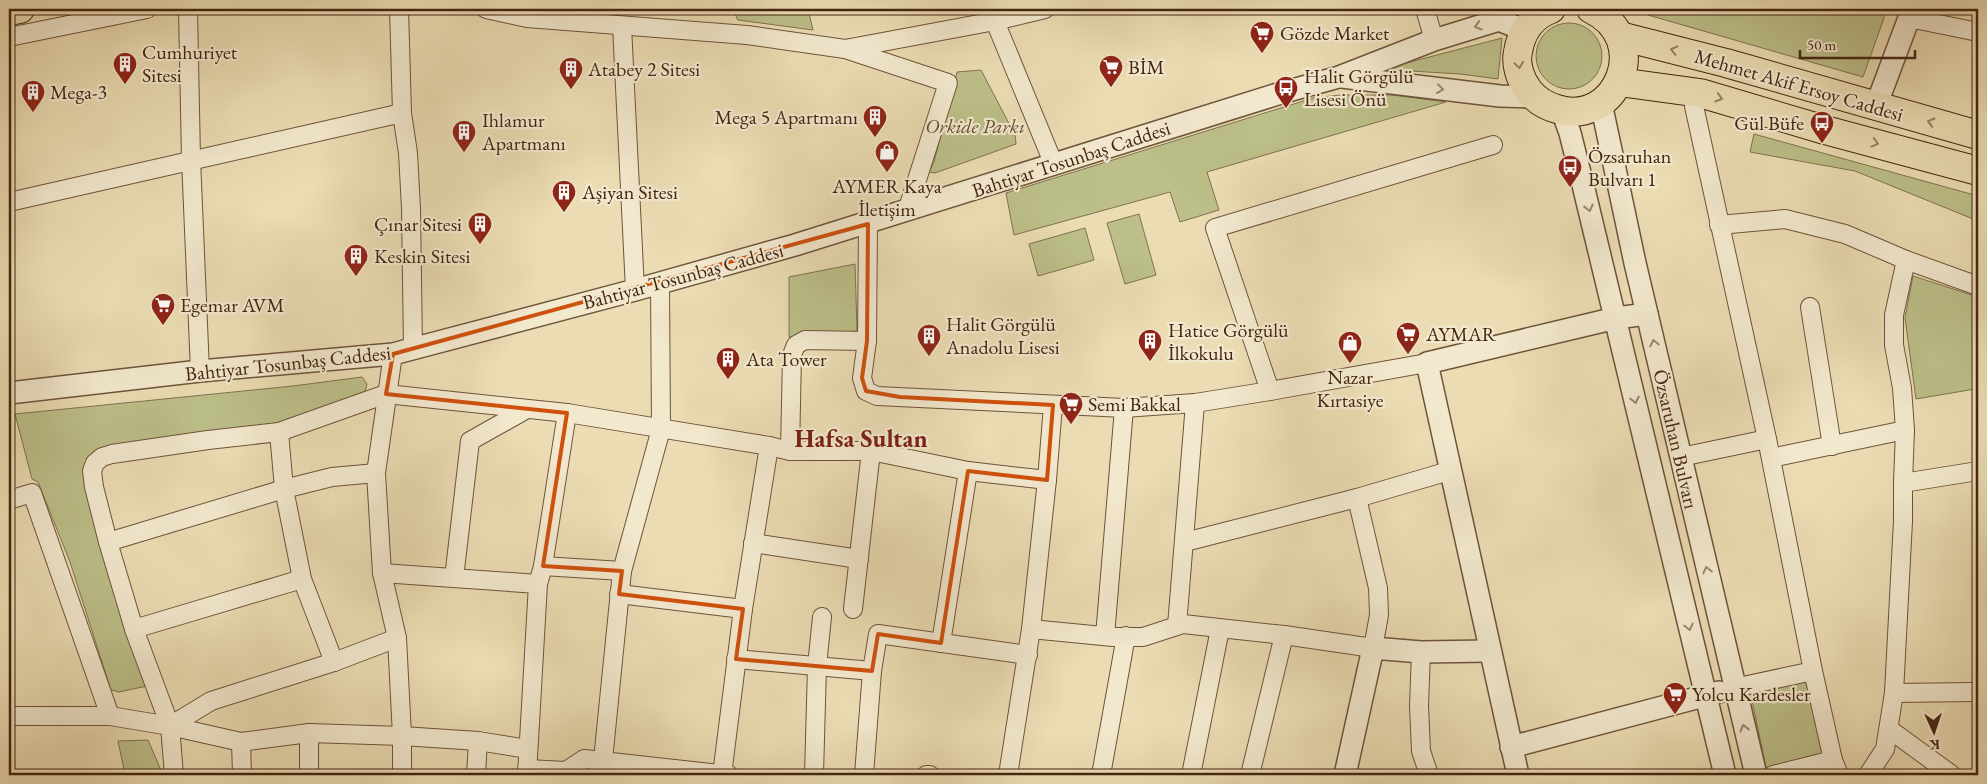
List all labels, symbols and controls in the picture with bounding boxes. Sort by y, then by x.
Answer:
supermarket icon: Gözde Market [1249,20,1275,54]
place label: Gözde Market [1280,20,1390,46]
one-way arrow [1475,21,1483,31]
scale bar [1800,28,1914,60]
text: 50 m [1807,35,1836,54]
place label: Cumhuriyet Sitesi [142,39,238,88]
street label: Mehmet Akif Ersoy Caddesi [1692,43,1906,127]
one-way arrow [1669,45,1678,56]
building icon: Cumhuriyet Sitesi [112,51,138,85]
supermarket icon: BİM [1098,54,1124,88]
place label: BİM [1128,54,1165,80]
building icon: Atabey 2 Sitesi [558,56,584,90]
place label: Atabey 2 Sitesi [587,56,700,82]
one-way arrow [1513,61,1523,69]
place label: Halit Görgülü Lisesi Önü [1304,63,1414,112]
bus stop icon: Halit Görgülü Lisesi Önü [1273,75,1299,109]
building icon: Mega-3 [20,79,46,113]
place label: Mega-3 [50,79,107,105]
one-way arrow [1436,83,1444,94]
one-way arrow [1714,93,1722,103]
place label: Mega 5 Apartmanı [715,104,858,130]
building icon: Mega 5 Apartmanı [862,104,888,138]
place label: Ihlamur Apartmanı [481,107,566,156]
place label: Gül Büfe [1734,110,1804,136]
bus stop icon: Gül Büfe [1809,110,1835,144]
park label: Orkide Parkı [925,113,1025,139]
street label: Bahtiyar Tosunbaş Caddesi [969,115,1174,203]
one-way arrow [1928,117,1936,127]
building icon: Ihlamur Apartmanı [451,119,477,153]
one-way arrow [1870,137,1879,148]
shop icon: AYMER Kaya İletişim [874,139,900,173]
place label: Özsaruhan Bulvarı 1 [1588,143,1672,192]
bus stop icon: Özsaruhan Bulvarı 1 [1557,154,1583,188]
place label: AYMER Kaya İletişim [831,173,942,222]
building icon: Aşiyan Sitesi [551,179,577,213]
place label: Aşiyan Sitesi [581,179,678,205]
one-way arrow [1583,204,1594,213]
place label: Çınar Sitesi [374,211,462,237]
building icon: Çınar Sitesi [467,211,493,245]
street label: Bahtiyar Tosunbaş Caddesi [580,237,786,315]
building icon: Keskin Sitesi [343,243,369,277]
place label: Keskin Sitesi [374,243,470,269]
supermarket icon: Egemar AVM [150,292,176,326]
place label: Egemar AVM [180,292,285,318]
place label: Halit Görgülü Anadolu Lisesi [945,311,1060,360]
place label: Hatice Görgülü İlkokulu [1168,317,1289,366]
supermarket icon: AYMAR [1395,321,1421,355]
place label: AYMAR [1425,321,1497,347]
building icon: Halit Görgülü Anadolu Lisesi [916,323,942,357]
building icon: Hatice Görgülü İlkokulu [1137,328,1163,362]
shop icon: Nazar Kırtasiye [1337,330,1363,364]
street label: Bahtiyar Tosunbaş Caddesi [184,339,392,387]
one-way arrow [1649,339,1660,348]
building icon: Ata Tower [715,346,741,380]
place label: Ata Tower [745,346,827,372]
place label: Nazar Kırtasiye [1317,364,1384,413]
street label: Özsaruhan Bulvarı [1647,367,1705,511]
supermarket icon: Semi Bakkal [1058,391,1084,425]
place label: Semi Bakkal [1088,391,1181,417]
one-way arrow [1629,396,1640,405]
district label: Hafsa Sultan [794,422,928,454]
one-way arrow [1702,565,1713,574]
one-way arrow [1683,622,1694,631]
supermarket icon: Yolcu Kardesler [1662,681,1688,715]
place label: Yolcu Kardesler [1692,681,1811,707]
north arrow [1910,706,1960,756]
one-way arrow [1739,724,1750,732]
text: K [1929,736,1940,754]

